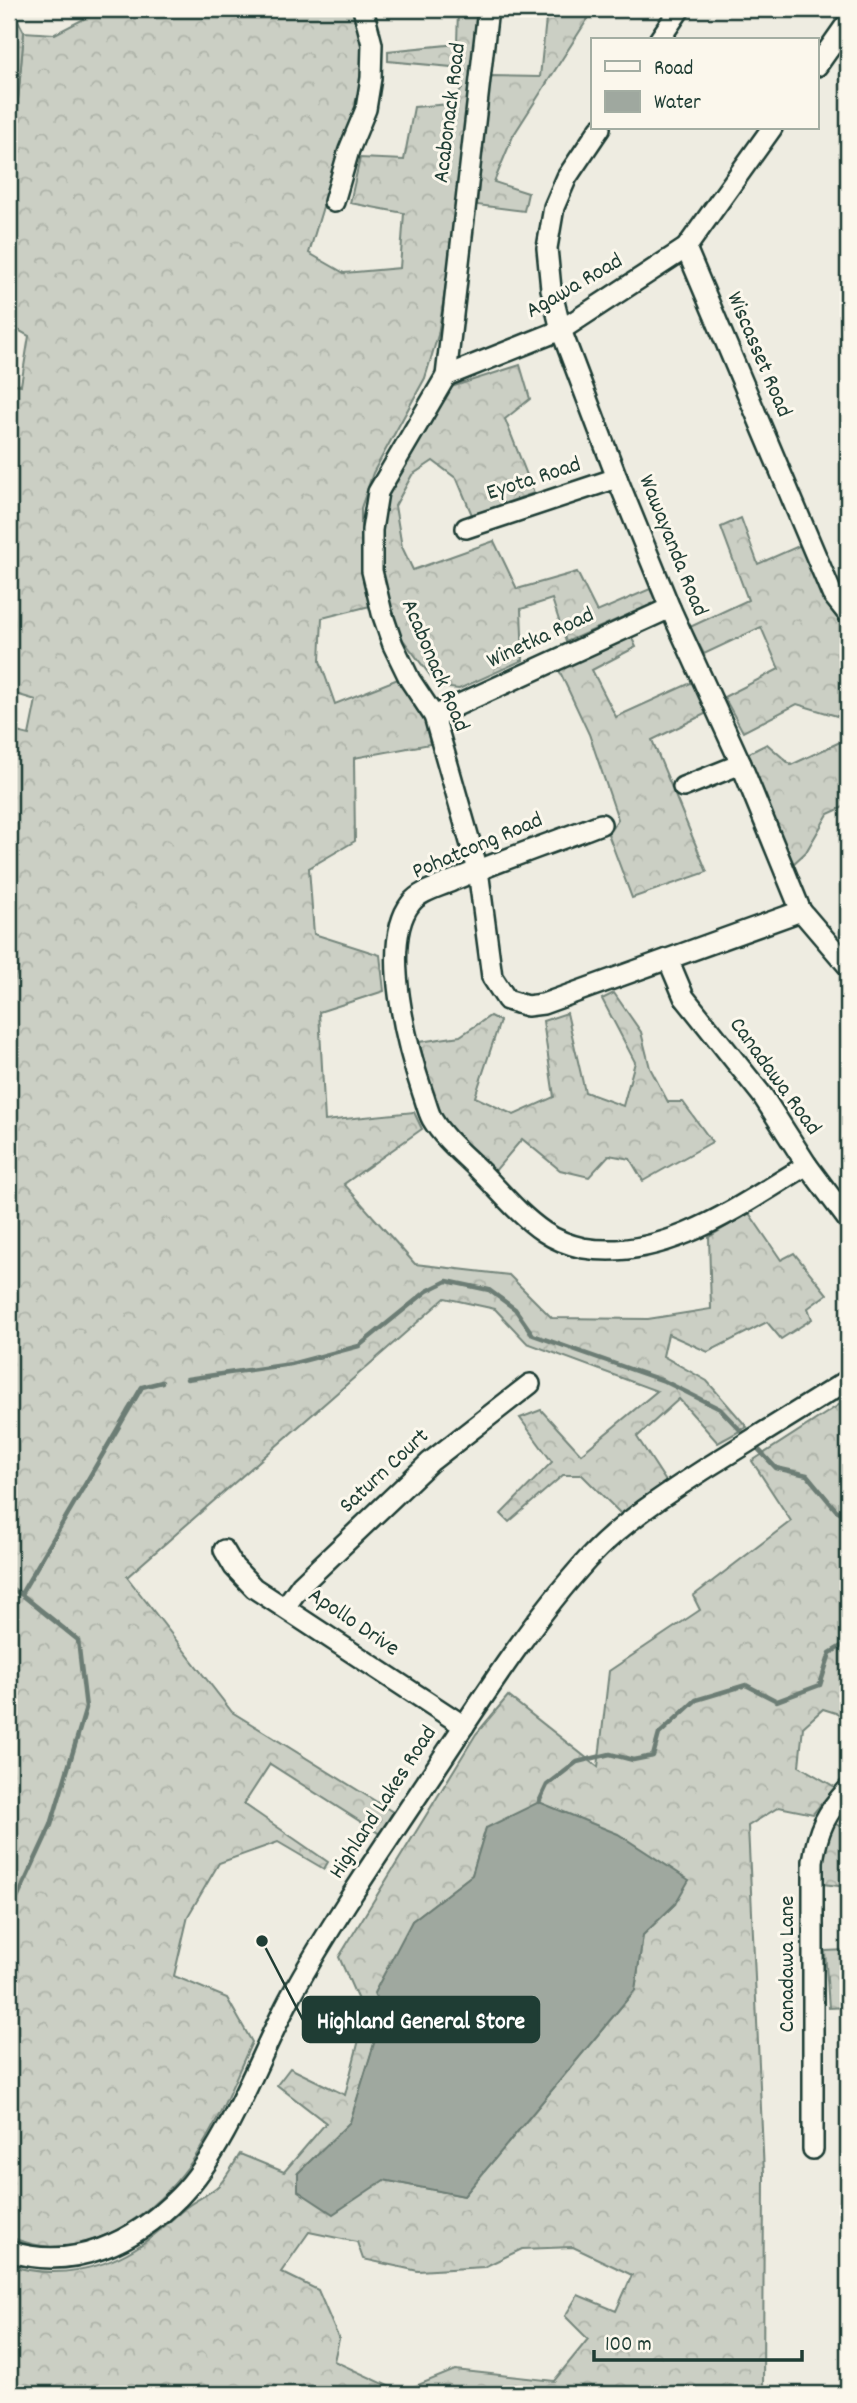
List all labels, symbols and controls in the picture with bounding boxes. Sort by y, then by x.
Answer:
legend [591,38,818,130]
street label: Acabonack Road [426,41,476,185]
text: Road [654,55,693,85]
text: Water [654,89,701,119]
street label: Agawa Road [520,246,630,328]
street label: Wiscasset Road [717,287,799,423]
street label: Eyota Road [483,449,585,511]
street label: Wawayanda Road [629,470,715,622]
street label: Acabonack Road [391,595,477,737]
street label: Winetka Road [482,600,600,678]
street label: Pohatcong Road [408,805,548,889]
street label: Canadawa Road [720,1011,828,1143]
street label: Saturn Court [333,1422,437,1522]
street label: Apollo Drive [301,1580,405,1666]
street label: Highland Lakes Road [322,1720,446,1886]
street label: Canadawa Lane [772,1896,805,2032]
callout: Highland General Store [303,1997,539,2042]
text: Highland General Store [317,2006,526,2040]
scale bar [594,2319,803,2363]
text: 100 m [605,2331,652,2361]

